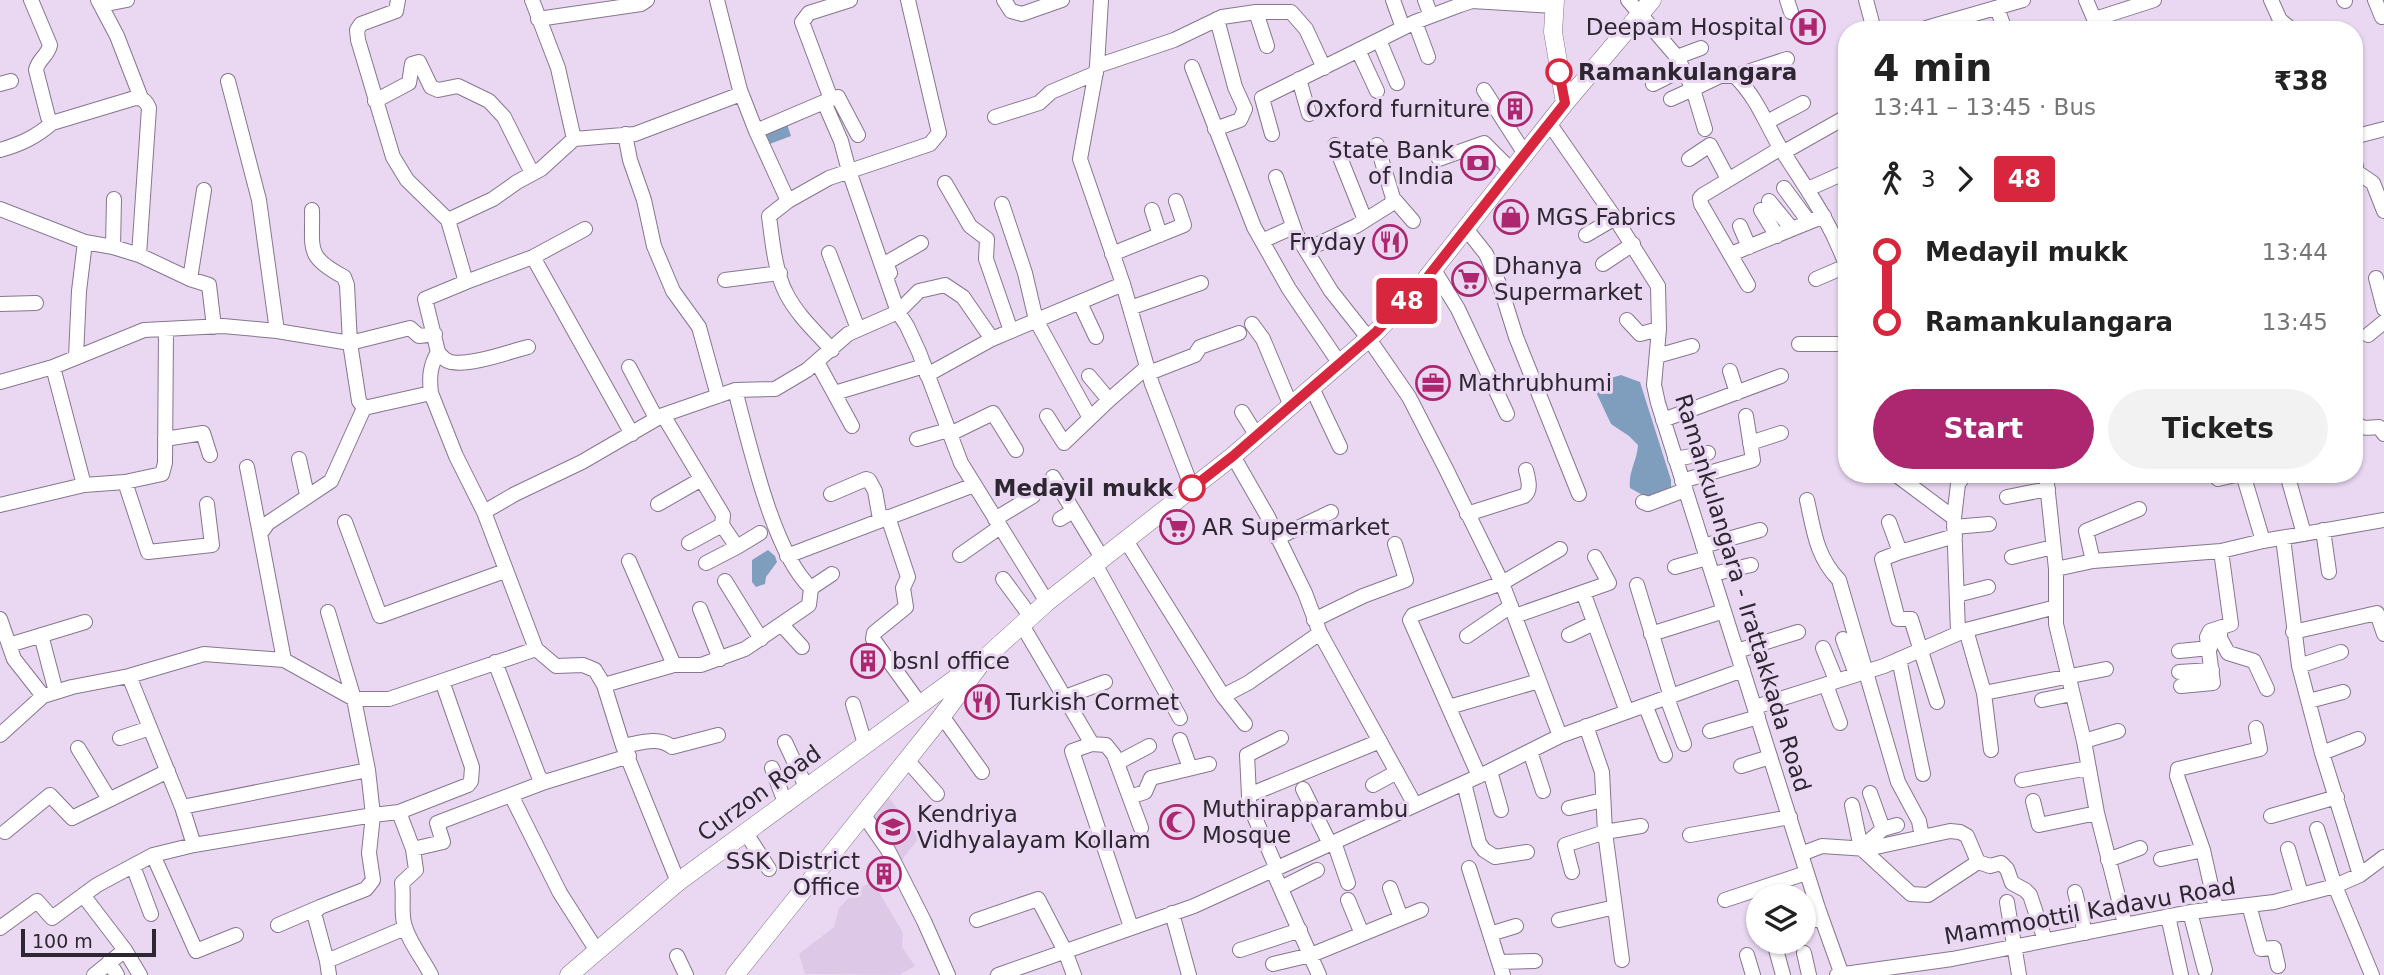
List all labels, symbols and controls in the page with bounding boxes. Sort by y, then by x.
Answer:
hospital icon: Deepam Hospital [1789,8,1827,46]
place label: Deepam Hospital [1586,14,1784,40]
text: 4 min [1873,46,1992,90]
marker: Ramankulangara [1546,59,1572,85]
place label: Ramankulangara [1578,59,1797,85]
text: ₹38 [2274,66,2328,96]
building icon: Oxford furniture [1496,90,1534,128]
text: 13:41 – 13:45 · Bus [1873,94,2096,120]
place label: Oxford furniture [1306,96,1490,122]
place label: State Bank of India [1328,137,1455,189]
bank icon: State Bank of India [1459,144,1497,182]
icon: walk [1873,160,1911,198]
icon: forward [1946,160,1984,198]
text: 48 [2008,165,2041,193]
text: 3 [1921,166,1936,192]
shop icon: MGS Fabrics [1492,198,1530,236]
place label: MGS Fabrics [1536,204,1676,230]
restaurant icon: Fryday [1371,223,1409,261]
place label: Fryday [1289,229,1366,255]
text: Medayil mukk [1925,237,2128,267]
text: 13:44 [2262,239,2328,265]
place label: Dhanya Supermarket [1494,253,1643,305]
supermarket icon: Dhanya Supermarket [1450,260,1488,298]
line badge: 48 [1376,278,1438,324]
text: 48 [1390,287,1424,315]
text: Ramankulangara [1925,307,2173,337]
text: 13:45 [2262,309,2328,335]
office icon: Mathrubhumi [1414,364,1452,402]
place label: Mathrubhumi [1458,370,1612,396]
button: Start [1873,389,2094,469]
button: Tickets [2108,389,2328,469]
street label: Ramankulangara - Irattakkada Road [1670,391,1816,795]
place label: Medayil mukk [994,475,1174,501]
marker: Medayil mukk [1179,475,1205,501]
supermarket icon: AR Supermarket [1158,508,1196,546]
place label: AR Supermarket [1202,514,1390,540]
building icon: bsnl office [849,642,887,680]
place label: bsnl office [892,648,1010,674]
restaurant icon: Turkish Cormet [963,683,1001,721]
place label: Turkish Cormet [1005,689,1179,715]
street label: Curzon Road [692,740,826,846]
place label: Muthirapparambu Mosque [1202,796,1408,848]
place label: Kendriya Vidhyalayam Kollam [917,801,1151,853]
mosque icon: Muthirapparambu Mosque [1158,803,1196,841]
school or university icon: Kendriya Vidhyalayam Kollam [874,808,912,846]
place label: SSK District Office [726,848,860,900]
building icon: SSK District Office [865,855,903,893]
street label: Mammoottil Kadavu Road [1942,873,2238,949]
map controls [1746,884,1816,954]
button: layers [1746,884,1816,954]
scale bar [21,926,156,958]
text: 100 m [32,930,93,952]

